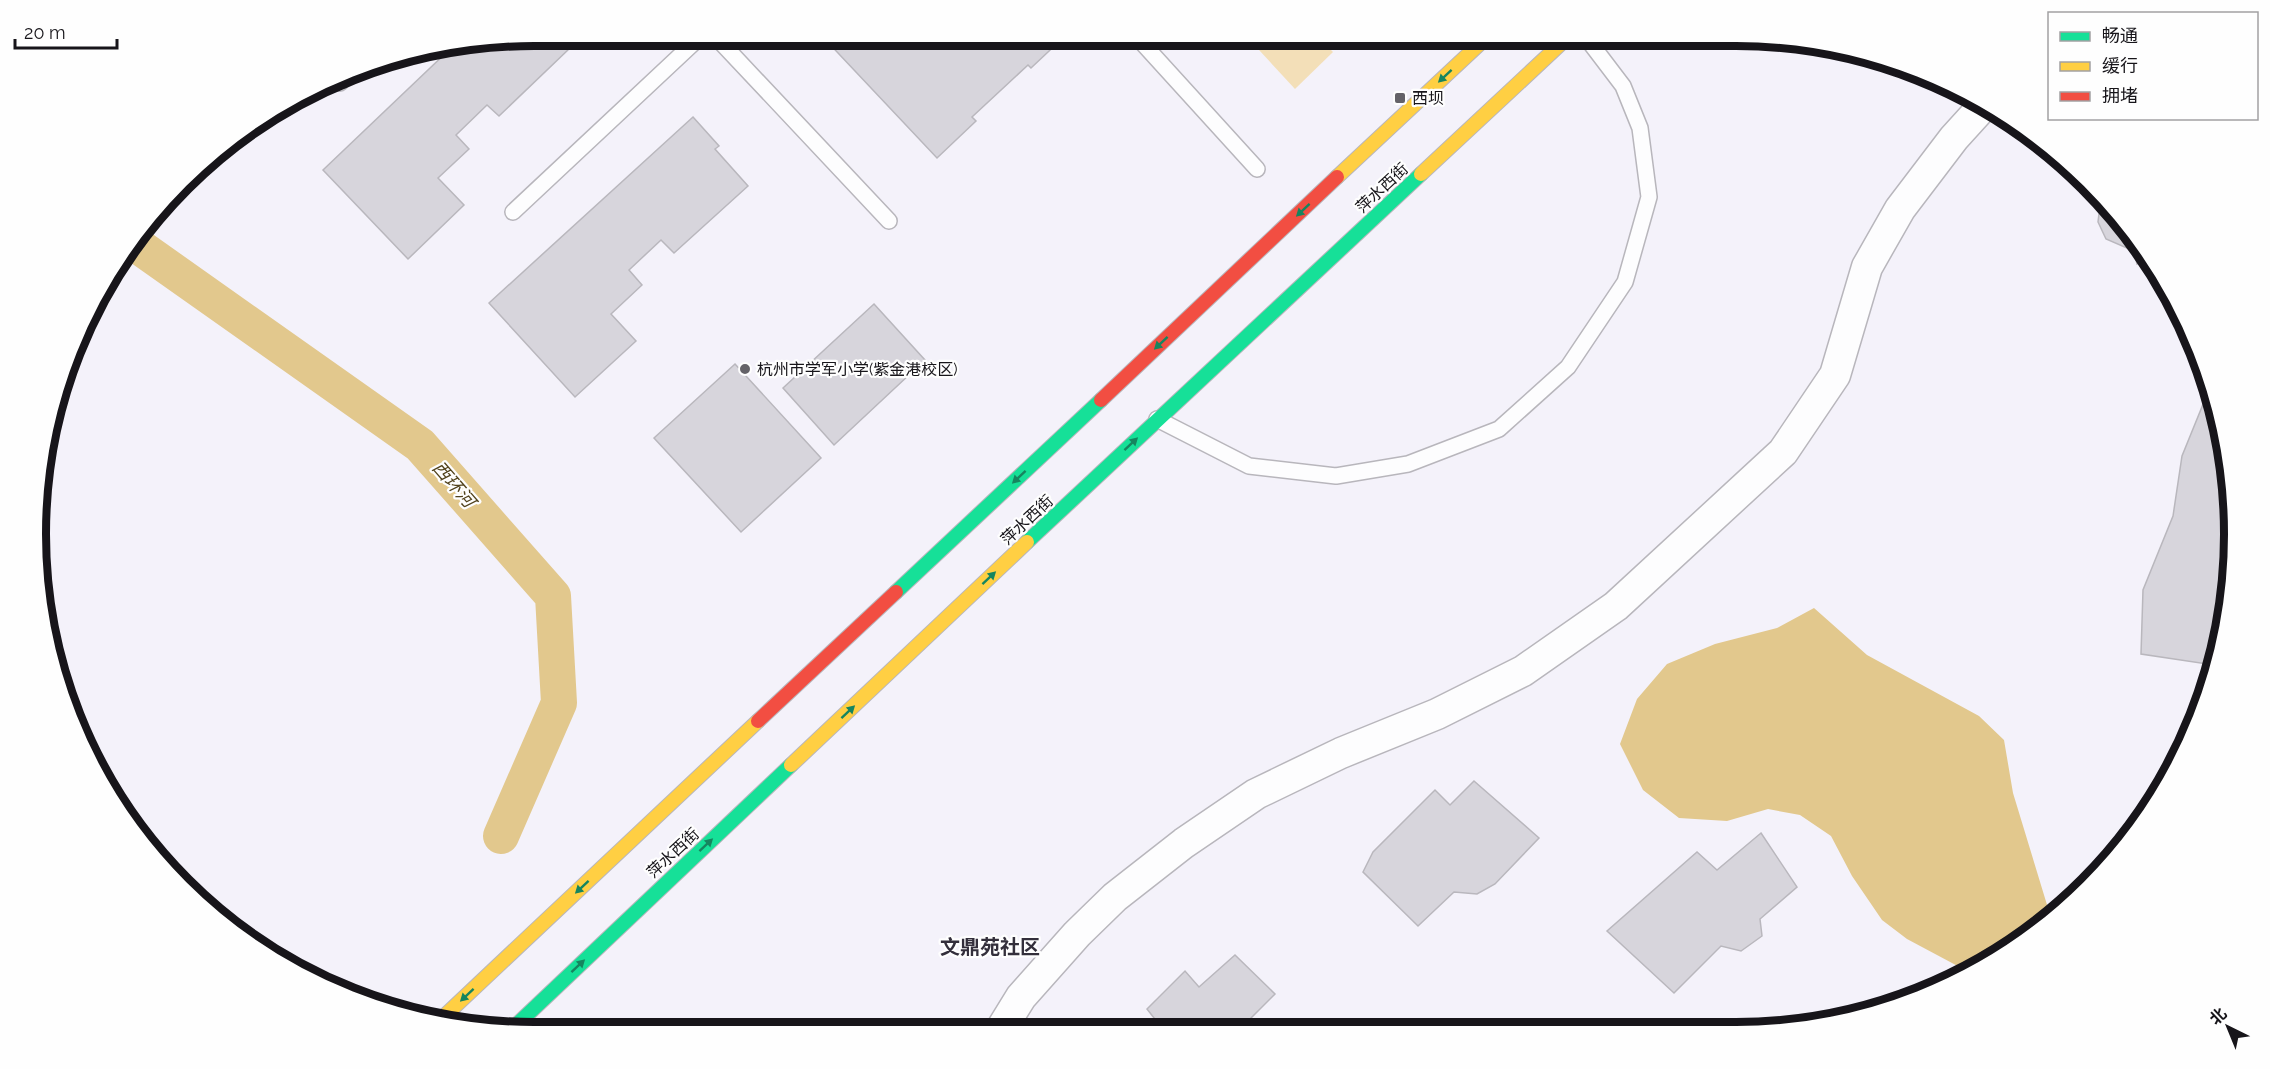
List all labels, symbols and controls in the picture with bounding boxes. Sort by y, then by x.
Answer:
scale bar [15,12,117,50]
legend [2048,12,2258,120]
text: 20 m [24,22,66,43]
text: 畅通 [2102,25,2138,46]
text: 缓行 [2102,55,2138,76]
one-way arrow [1438,69,1453,82]
text: 拥堵 [2102,85,2138,106]
place label: 西坝 [1412,89,1444,108]
marker: 西坝 [1393,91,1407,105]
street label: 萍水西街 [1352,159,1412,217]
one-way arrow [1296,202,1310,216]
one-way arrow [1154,336,1169,349]
place label: 杭州市学军小学(紫金港校区) [757,360,958,379]
marker: 杭州市学军小学(紫金港校区) [738,362,752,376]
one-way arrow [1124,437,1138,451]
water label: 西环河 [428,457,482,514]
one-way arrow [1012,469,1026,483]
street label: 萍水西街 [997,491,1057,549]
one-way arrow [982,571,996,585]
one-way arrow [840,705,854,719]
street label: 萍水西街 [643,824,703,882]
one-way arrow [698,839,712,853]
one-way arrow [575,880,590,894]
district label: 文鼎苑社区 [940,935,1040,959]
one-way arrow [570,960,585,973]
one-way arrow [460,988,475,1002]
north arrow [2198,997,2258,1057]
text: 北 [2206,1004,2230,1029]

